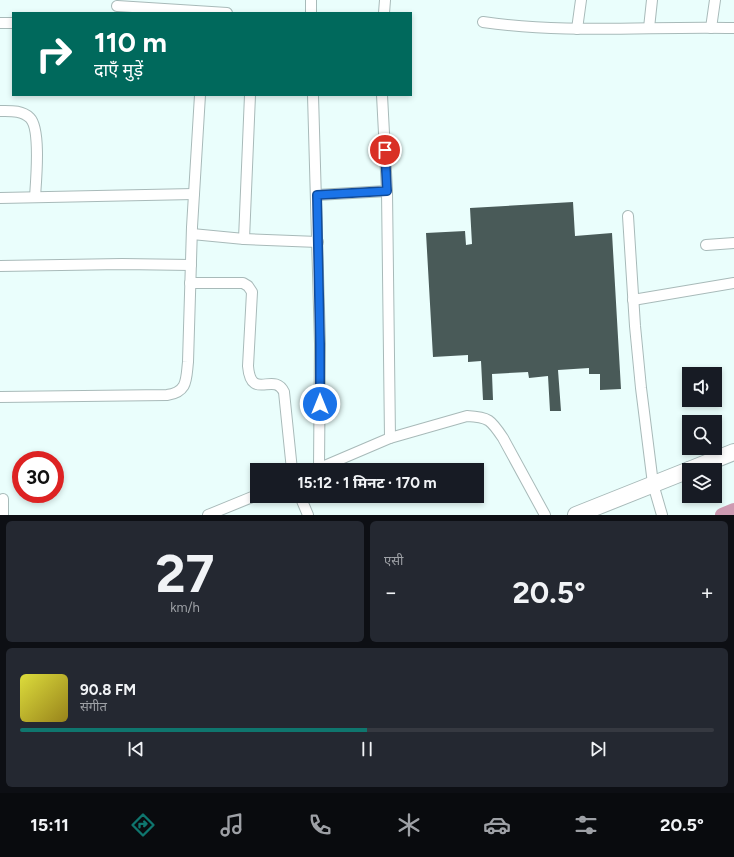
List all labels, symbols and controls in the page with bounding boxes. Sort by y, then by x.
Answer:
text: 110 m [94,25,167,59]
icon: right [28,28,80,80]
text: दाएँ मुड़ें [94,59,143,81]
pin [368,133,402,167]
icon: arrive [374,139,396,161]
map controls [682,367,722,503]
button: sound [682,367,722,407]
position arrow [299,383,341,425]
button: search [682,415,722,455]
speed limit sign: 30 [12,451,64,503]
button: layers [682,463,722,503]
text: 15:12 · 1 मिनट · 170 m [297,474,437,492]
text: 27 [155,543,215,605]
text: एसी [384,553,403,568]
text: 20.5° [512,574,586,611]
text: − [384,579,398,606]
text: + [700,579,714,606]
text: km/h [170,600,200,615]
text: 90.8 FM [80,681,136,699]
text: संगीत [80,699,107,714]
icon: previous [125,738,147,760]
icon: pause [356,738,378,760]
icon: next [587,738,609,760]
icon: directions [129,811,157,839]
icon: music [218,811,246,839]
icon: phone [306,811,334,839]
icon: climate [395,811,423,839]
icon: car [483,811,511,839]
icon: filters [572,811,600,839]
text: 15:11 [30,814,69,836]
text: 20.5° [660,814,704,836]

